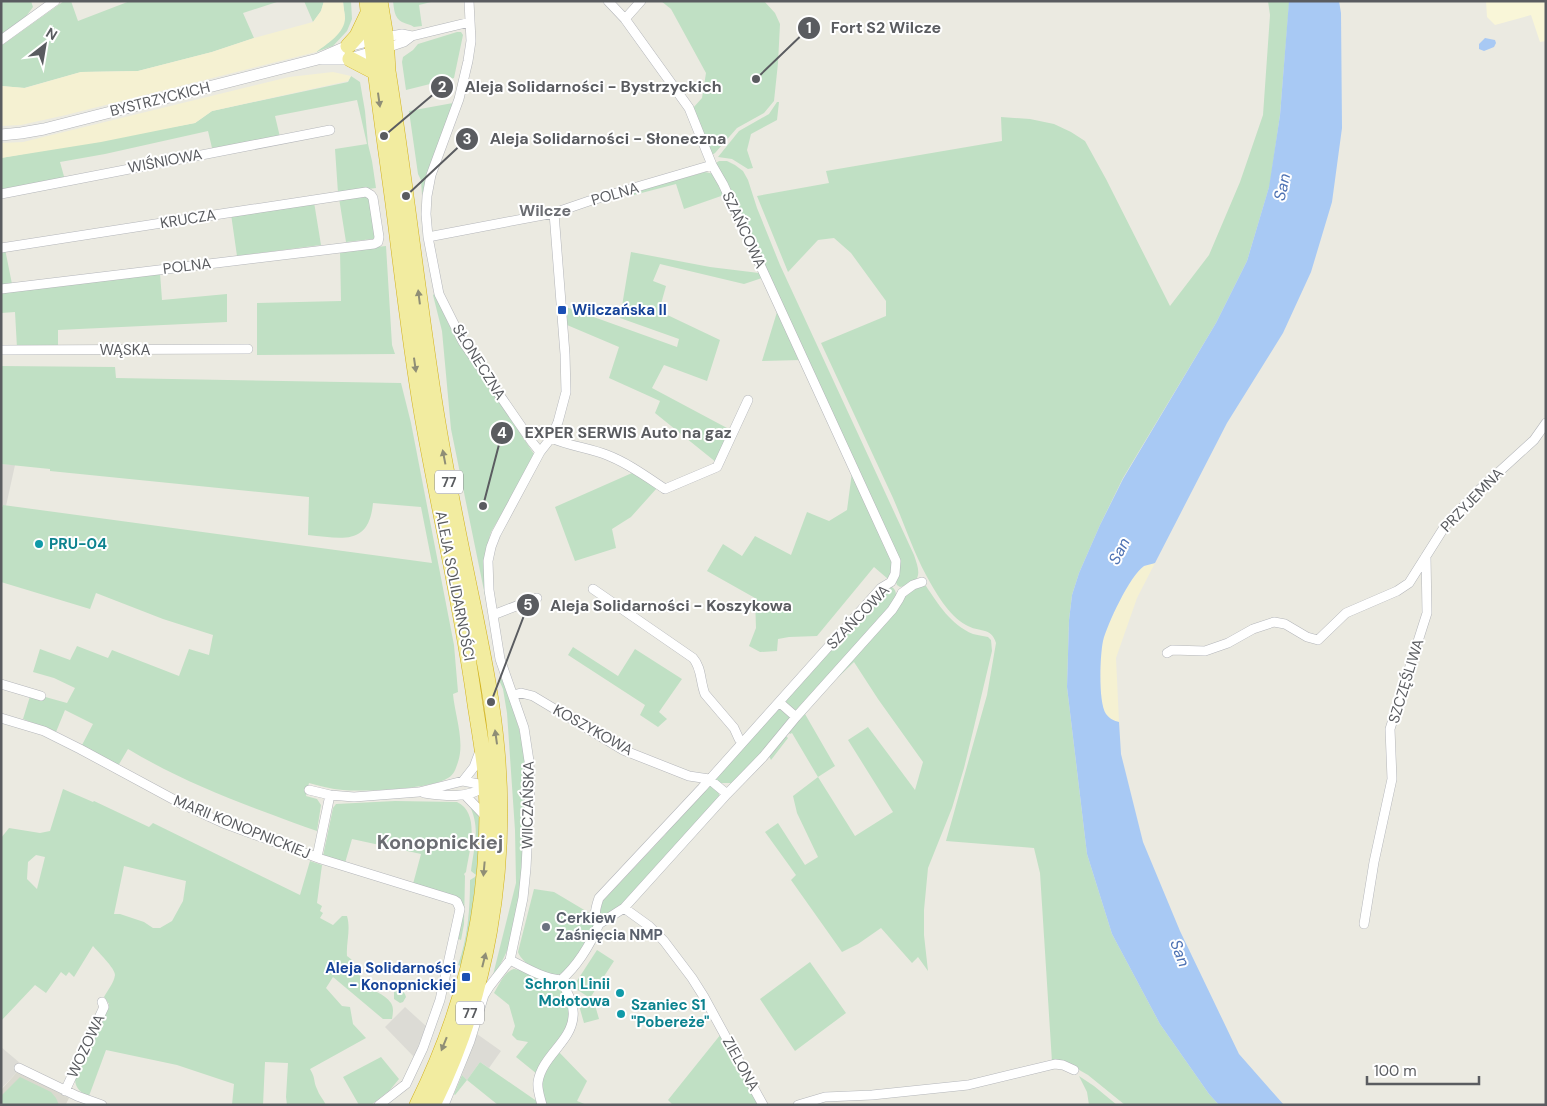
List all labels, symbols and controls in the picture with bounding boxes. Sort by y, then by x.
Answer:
callout: Fort S2 Wilcze [796,12,951,43]
text: Fort S2 Wilcze [831,17,941,38]
text: 1 [806,18,812,38]
north arrow [20,20,70,70]
text: N [43,24,61,44]
callout: Aleja Solidarności - Bystrzyckich [430,71,732,102]
text: Aleja Solidarności - Bystrzyckich [464,76,722,97]
street label: BYSTRZYCKICH [108,77,212,121]
text: 2 [438,77,447,97]
one-way arrow [375,92,383,108]
callout: Aleja Solidarności - Słoneczna [454,123,736,154]
text: Aleja Solidarności - Słoneczna [490,128,726,149]
text: 3 [462,129,472,149]
street label: WIŚNIOWA [126,144,204,178]
water label: San [1269,171,1295,203]
street label: POLNA [589,178,641,210]
street label: SZAŃCOWA [717,188,771,272]
district label: Wilcze [519,200,571,221]
street label: KRUCZA [159,205,217,233]
street label: POLNA [162,253,212,279]
one-way arrow [415,288,423,304]
place label: Wilczańska II [572,300,667,320]
marker: Wilczańska II [556,304,568,316]
street label: SŁONECZNA [448,320,510,404]
street label: WĄSKA [100,340,150,360]
one-way arrow [411,357,419,373]
callout: EXPER SERWIS Auto na gaz [490,417,742,448]
text: EXPER SERWIS Auto na gaz [524,422,732,443]
text: 4 [497,423,507,443]
one-way arrow [440,449,448,465]
street label: PRZYJEMNA [1436,463,1508,536]
road number: 77 [435,471,463,494]
street label: ALEJA SOLIDARNOŚCI [431,509,479,663]
place label: PRU-04 [49,534,107,554]
water label: San [1103,534,1135,568]
marker: PRU-04 [33,538,45,550]
street label: SZAŃCOWA [822,580,894,654]
callout: Aleja Solidarności - Koszykowa [515,590,802,621]
text: 5 [523,595,533,615]
text: Aleja Solidarności - Koszykowa [550,595,792,616]
street label: SZCZĘŚLIWA [1384,636,1428,726]
street label: KOSZYKOWA [550,700,636,760]
one-way arrow [492,729,500,745]
street label: WIICZAŃSKA [517,761,539,849]
street label: MARII KONOPNICKIEJ [171,790,313,864]
district label: Konopnickiej [377,829,503,855]
one-way arrow [480,862,488,878]
place label: Cerkiew Zaśnięcia NMP [556,908,663,945]
marker: Cerkiew Zaśnięcia NMP [540,921,552,933]
water label: San [1165,936,1195,970]
one-way arrow [480,953,488,968]
place label: Aleja Solidarności - Konopnickiej [325,958,456,995]
marker: Aleja Solidarności - Konopnickiej [460,971,472,983]
place label: Schron Linii Mołotowa [525,974,610,1011]
marker: Schron Linii Mołotowa [614,987,626,999]
place label: Szaniec S1 "Pobereże" [631,995,710,1032]
road number: 77 [456,1001,484,1024]
marker: Szaniec S1 "Pobereże" [615,1008,627,1020]
street label: WOZOWA [63,1011,109,1081]
street label: ZIELONA [718,1033,764,1095]
one-way arrow [440,1037,448,1052]
scale bar [1367,1054,1480,1086]
text: 100 m [1374,1061,1417,1081]

